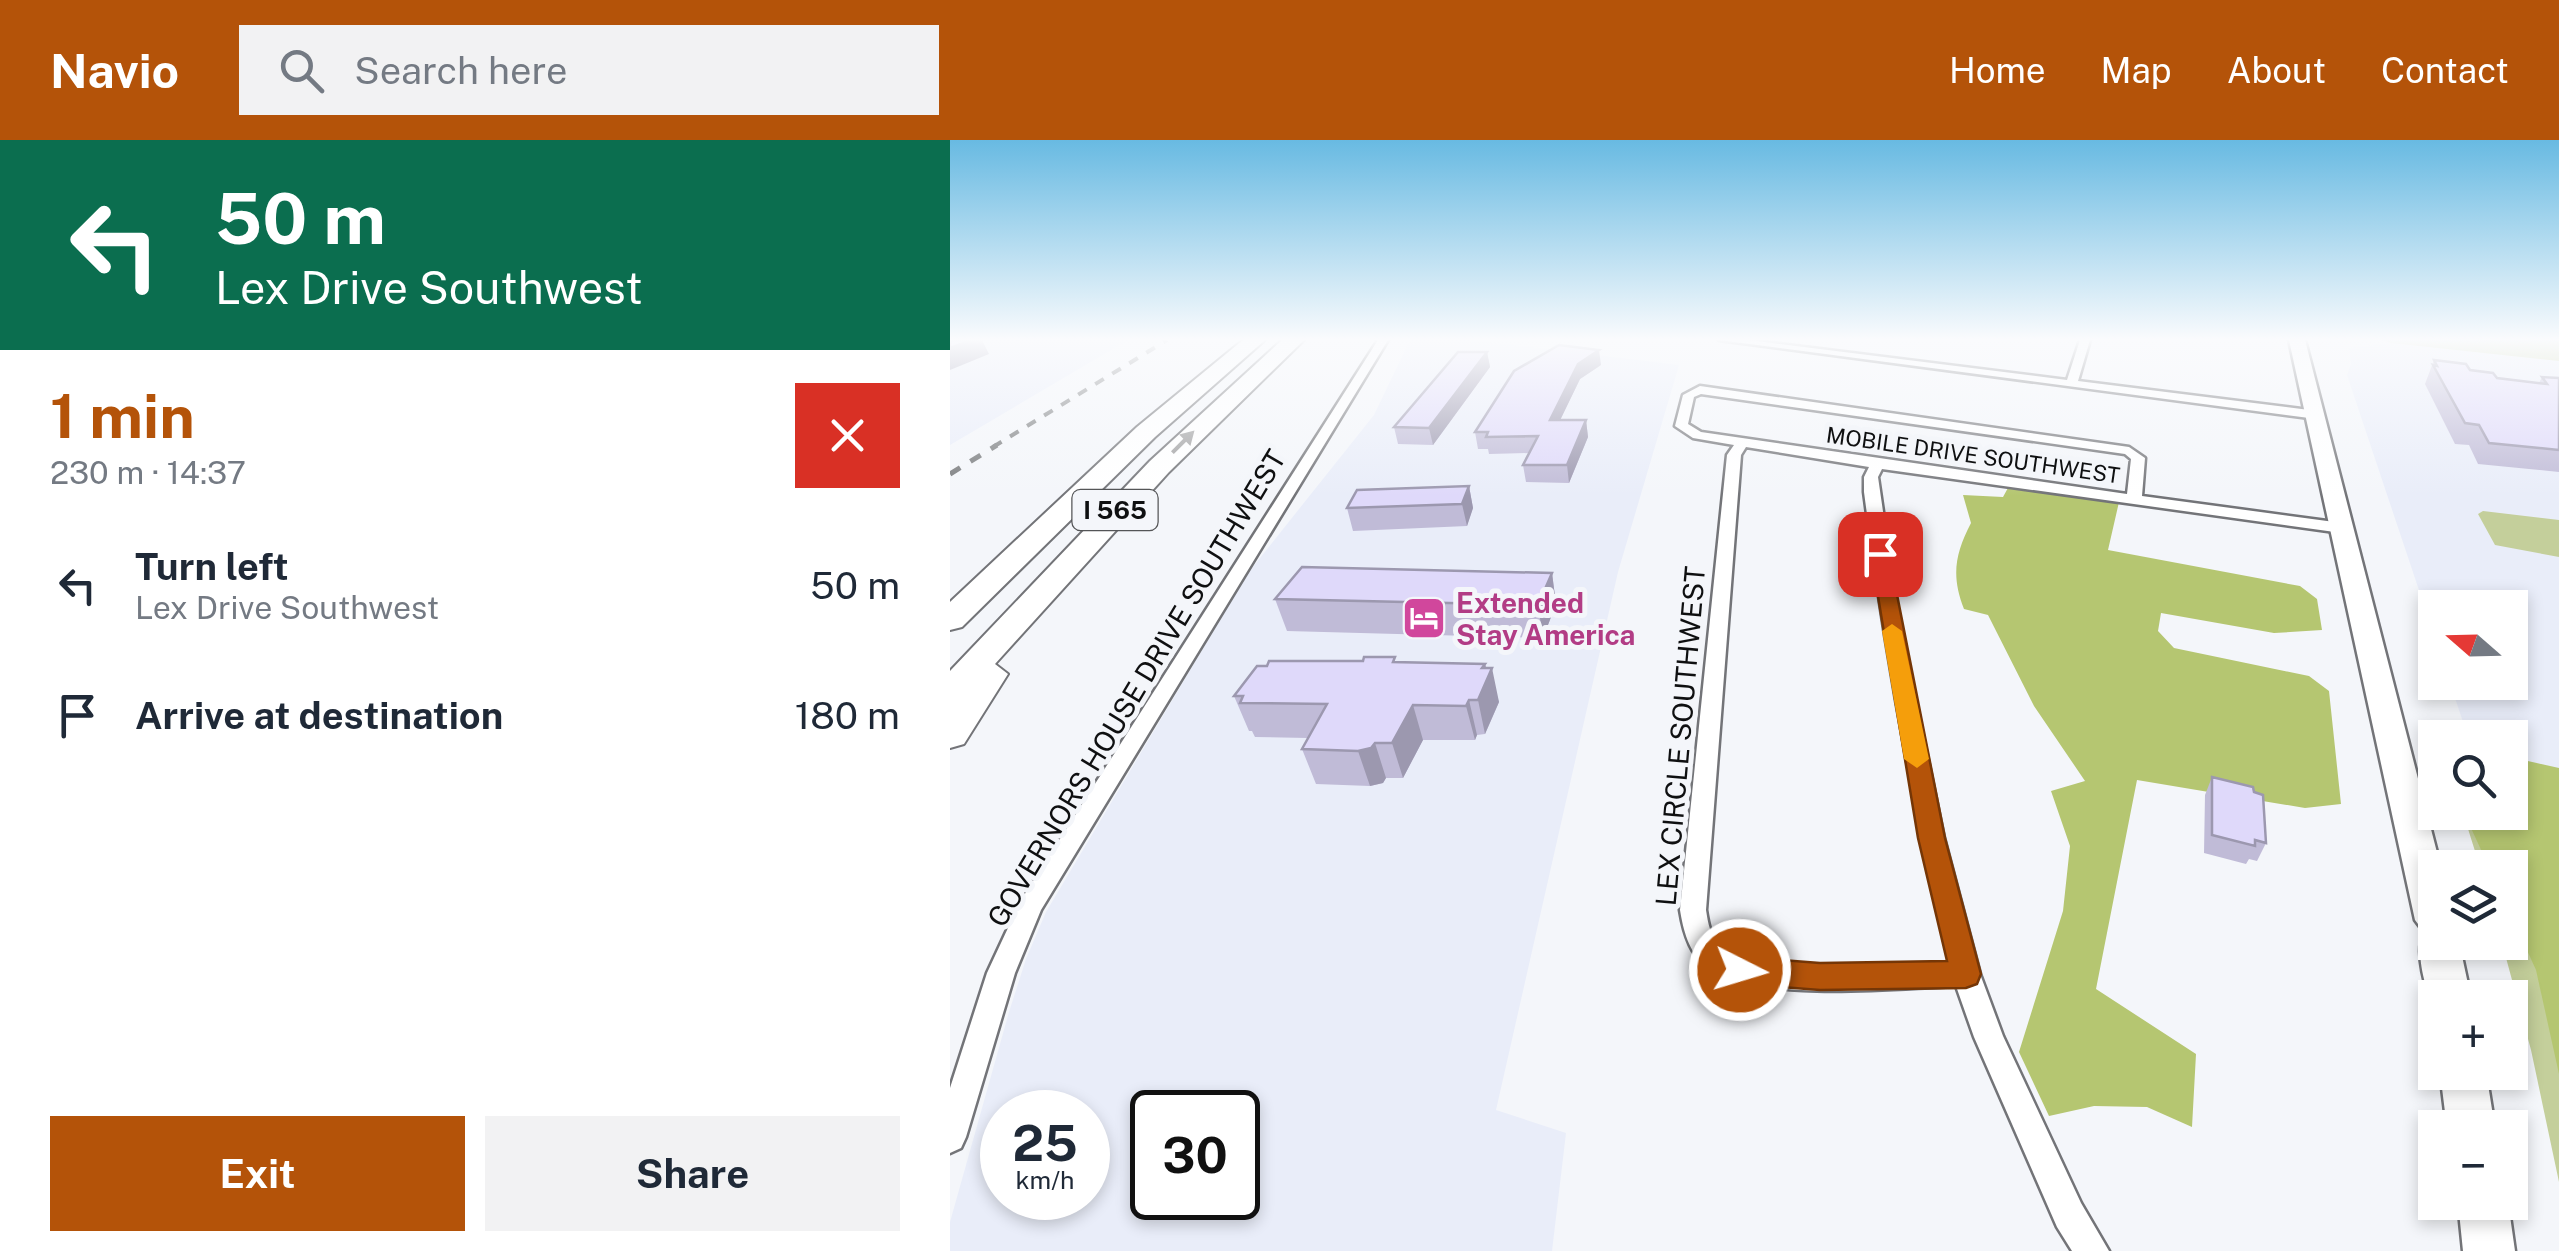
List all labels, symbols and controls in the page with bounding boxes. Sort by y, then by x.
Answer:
search box [239,25,939,115]
text: Navio [50,42,179,99]
icon: search [274,43,329,98]
text: Search here [354,48,568,93]
text: Home [1949,50,2046,91]
text: Map [2101,50,2172,91]
text: About [2227,50,2326,91]
text: Contact [2381,50,2509,91]
text: 50 m [215,177,386,260]
icon: left [50,180,180,310]
text: Lex Drive Southwest [215,261,643,314]
text: 1 min [50,381,195,452]
button: close [795,383,900,488]
street label: MOBILE DRIVE SOUTHWEST [1824,422,2122,488]
one-way arrow [1171,431,1195,454]
street label: GOVERNORS HOUSE DRIVE SOUTHWEST [980,444,1292,932]
text: 230 m · 14:37 [50,454,246,491]
road number: I 565 [1072,490,1158,530]
pin [1838,512,1923,597]
icon: arrive [1853,527,1908,582]
text: Turn left [135,544,289,589]
icon: left [50,558,105,613]
text: 50 m [810,563,900,608]
street label: LEX CIRCLE SOUTHWEST [1649,565,1711,907]
place label: Extended Stay America [1456,586,1635,651]
text: Lex Drive Southwest [135,589,439,626]
north arrow [2418,590,2528,700]
map controls [2418,590,2528,1220]
hotel icon: Extended Stay America [1401,595,1447,641]
icon: arrive [50,688,105,743]
text: Arrive at destination [135,693,503,738]
text: 180 m [795,693,900,738]
button: search [2418,720,2528,830]
button: layers [2418,850,2528,960]
position arrow [1688,918,1792,1022]
button: + [2418,980,2528,1090]
speed limit sign: 30 [1130,1090,1260,1220]
button: − [2418,1110,2528,1220]
text: 25 [1012,1113,1078,1172]
button: Exit [50,1116,465,1231]
button: Share [485,1116,900,1231]
text: km/h [1016,1165,1074,1195]

